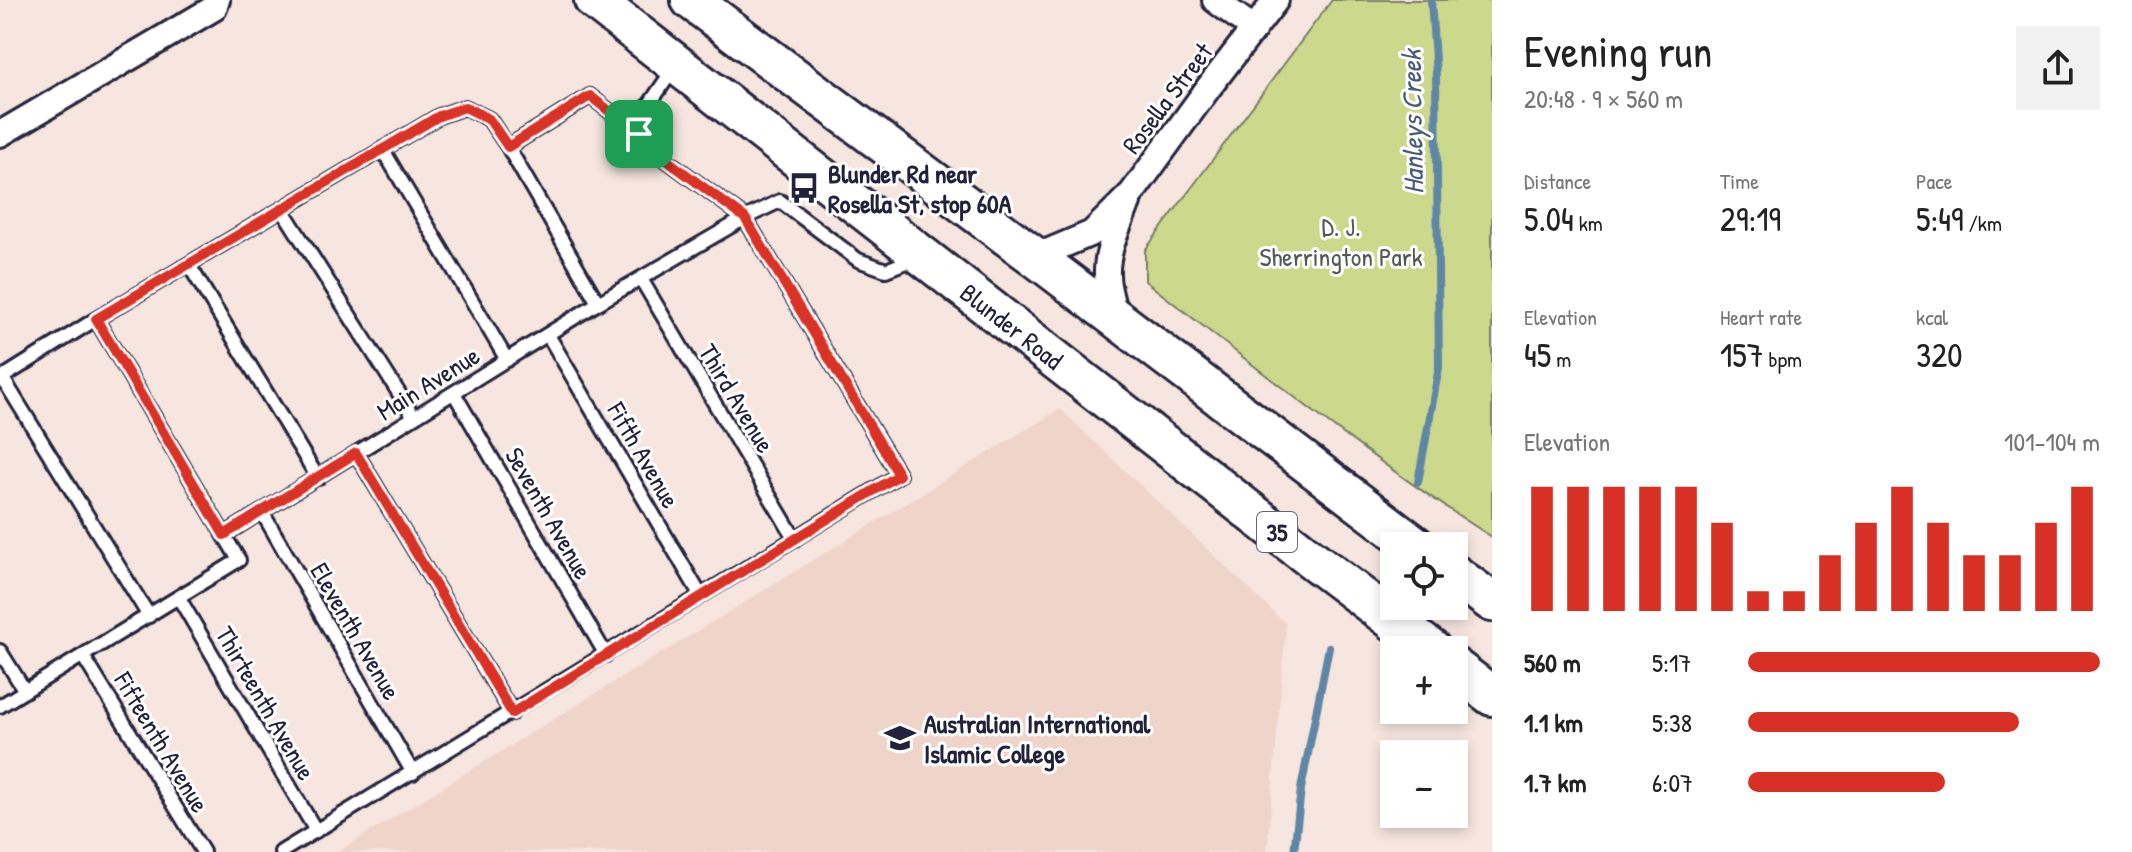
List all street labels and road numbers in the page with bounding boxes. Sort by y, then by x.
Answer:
street label: Rosella Street [1114,34,1221,161]
street label: Blunder Road [953,275,1071,377]
street label: Third Avenue [691,337,783,459]
street label: Main Avenue [370,338,486,428]
street label: Fifth Avenue [599,395,688,514]
street label: Seventh Avenue [497,441,601,585]
road number: 35 [1257,512,1297,552]
street label: Eleventh Avenue [303,556,409,706]
street label: Thirteenth Avenue [208,620,324,786]
street label: Fifteenth Avenue [106,664,218,819]

